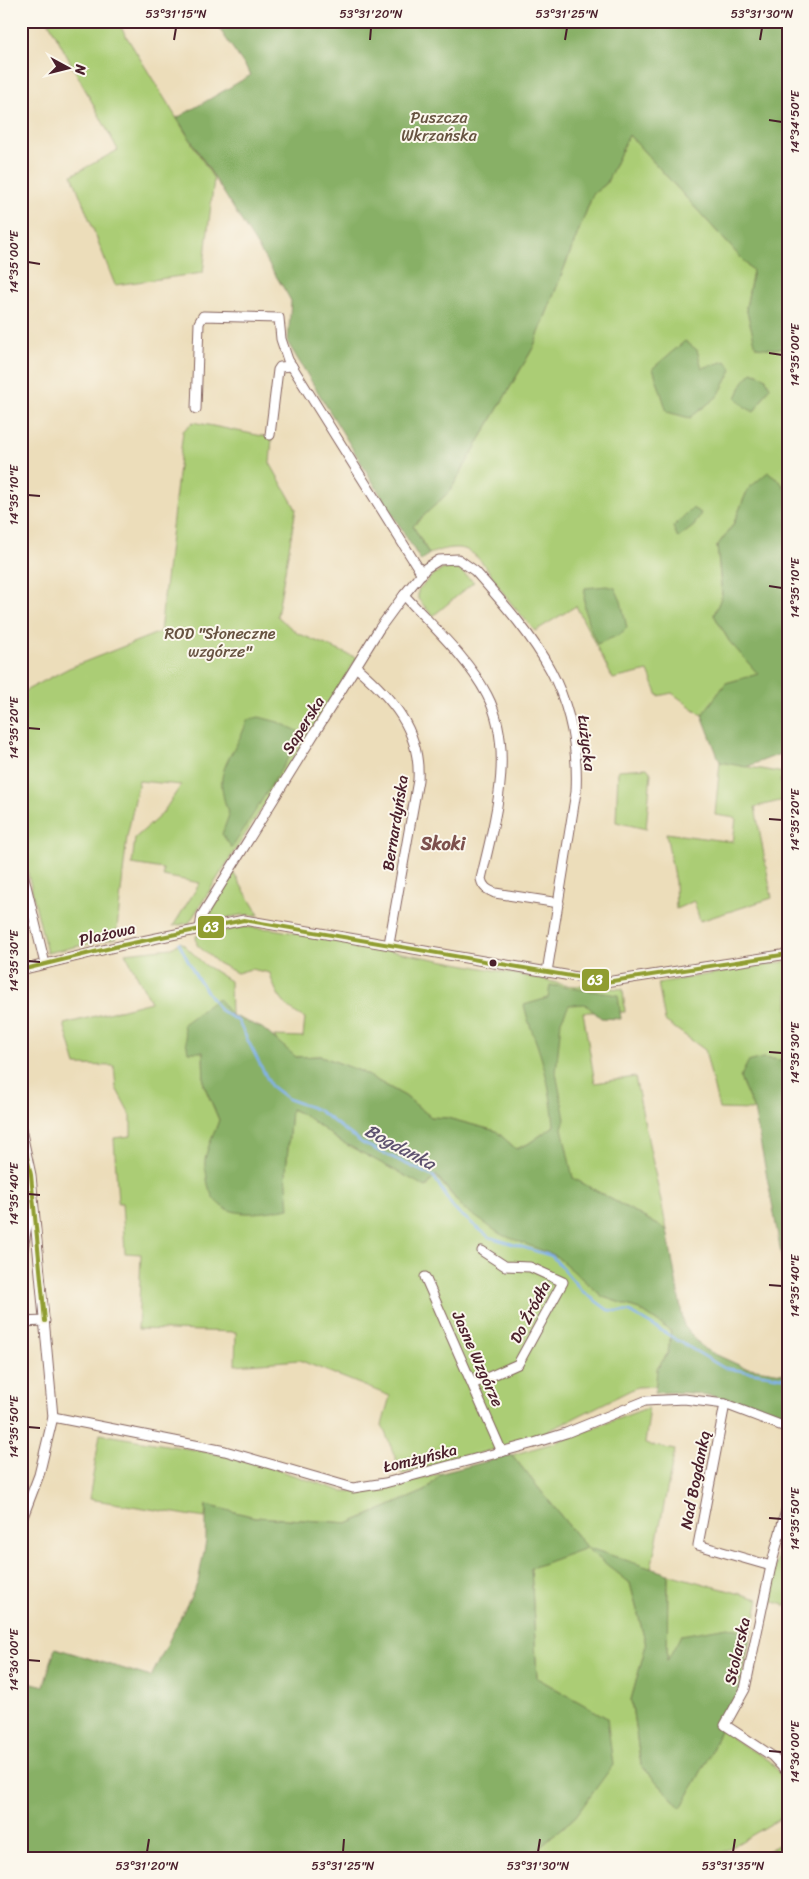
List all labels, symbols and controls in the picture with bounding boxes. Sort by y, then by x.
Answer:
text: 53°31'15"N [145,3,207,25]
text: 53°31'20"N [339,3,403,25]
text: 53°31'25"N [536,3,599,25]
text: 53°31'30"N [731,3,794,25]
north arrow [42,42,92,92]
text: N [67,62,94,76]
text: 14°34'50"E [784,89,806,153]
park label: Puszcza Wkrzańska [401,103,478,150]
text: 14°35'00"E [3,229,25,293]
text: 14°35'00"E [784,322,806,386]
text: 14°35'10"E [3,463,25,525]
text: 14°35'10"E [784,556,806,618]
park label: ROD "Słoneczne wzgórze" [164,619,276,666]
street label: Saperska [274,690,332,760]
text: 14°35'20"E [3,696,25,759]
street label: Łużycka [569,713,605,774]
street label: Bernardyńska [373,773,417,873]
text: 14°35'20"E [784,788,806,851]
district label: Skoki [420,828,466,860]
street label: Plażowa [76,913,138,955]
line badge: 63 [197,915,225,939]
text: 63 [202,915,219,940]
text: 14°35'30"E [3,929,25,992]
unlabelled marker [488,958,498,968]
line badge: 63 [581,968,610,992]
text: 63 [586,968,603,993]
text: 14°35'30"E [784,1021,806,1084]
water label: Bogdanka [359,1115,443,1180]
text: 14°35'40"E [3,1161,25,1225]
text: 14°35'40"E [784,1253,806,1317]
street label: Do Źródła [501,1275,559,1349]
street label: Jasne Wzgórze [443,1305,512,1412]
text: 14°35'50"E [3,1394,25,1458]
street label: Nad Bogdanką [671,1428,719,1532]
street label: Łomżyńska [380,1435,460,1481]
text: 14°35'50"E [784,1486,806,1550]
street label: Stolarska [715,1615,759,1687]
text: 14°36'00"E [3,1627,25,1691]
text: 14°36'00"E [784,1719,806,1783]
text: 53°31'20"N [115,1855,179,1877]
text: 53°31'25"N [312,1855,375,1877]
text: 53°31'30"N [507,1855,570,1877]
text: 53°31'35"N [702,1855,765,1877]

